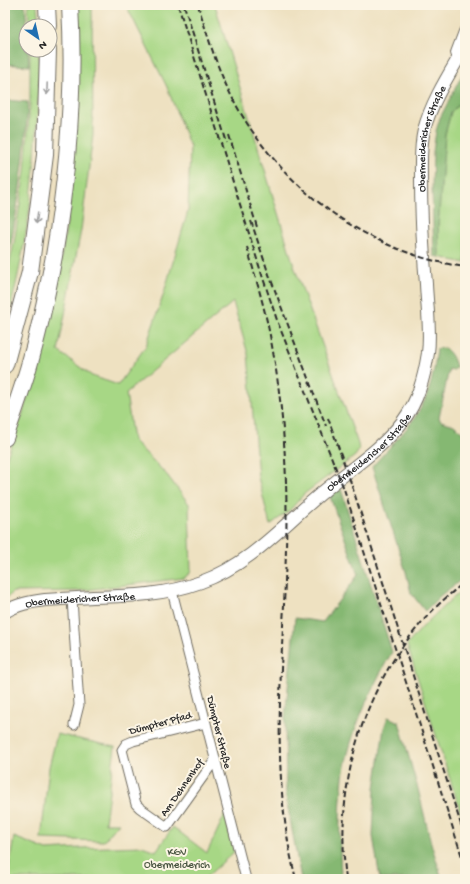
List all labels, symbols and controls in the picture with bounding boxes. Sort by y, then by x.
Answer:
north arrow [18,18,58,58]
text: N [36,38,49,52]
one-way arrow [43,82,50,95]
street label: Obermeidericher Straße [417,84,450,192]
one-way arrow [33,212,41,225]
street label: Obermeidericher Straße [325,411,415,495]
street label: Obermeidericher Straße [24,591,136,611]
street label: Dümpter Straße [203,694,233,770]
street label: Dümpter Pfad [127,708,195,738]
street label: Am Dehnenhof [158,755,208,819]
park label: KGV Obermeiderich [144,847,210,872]

